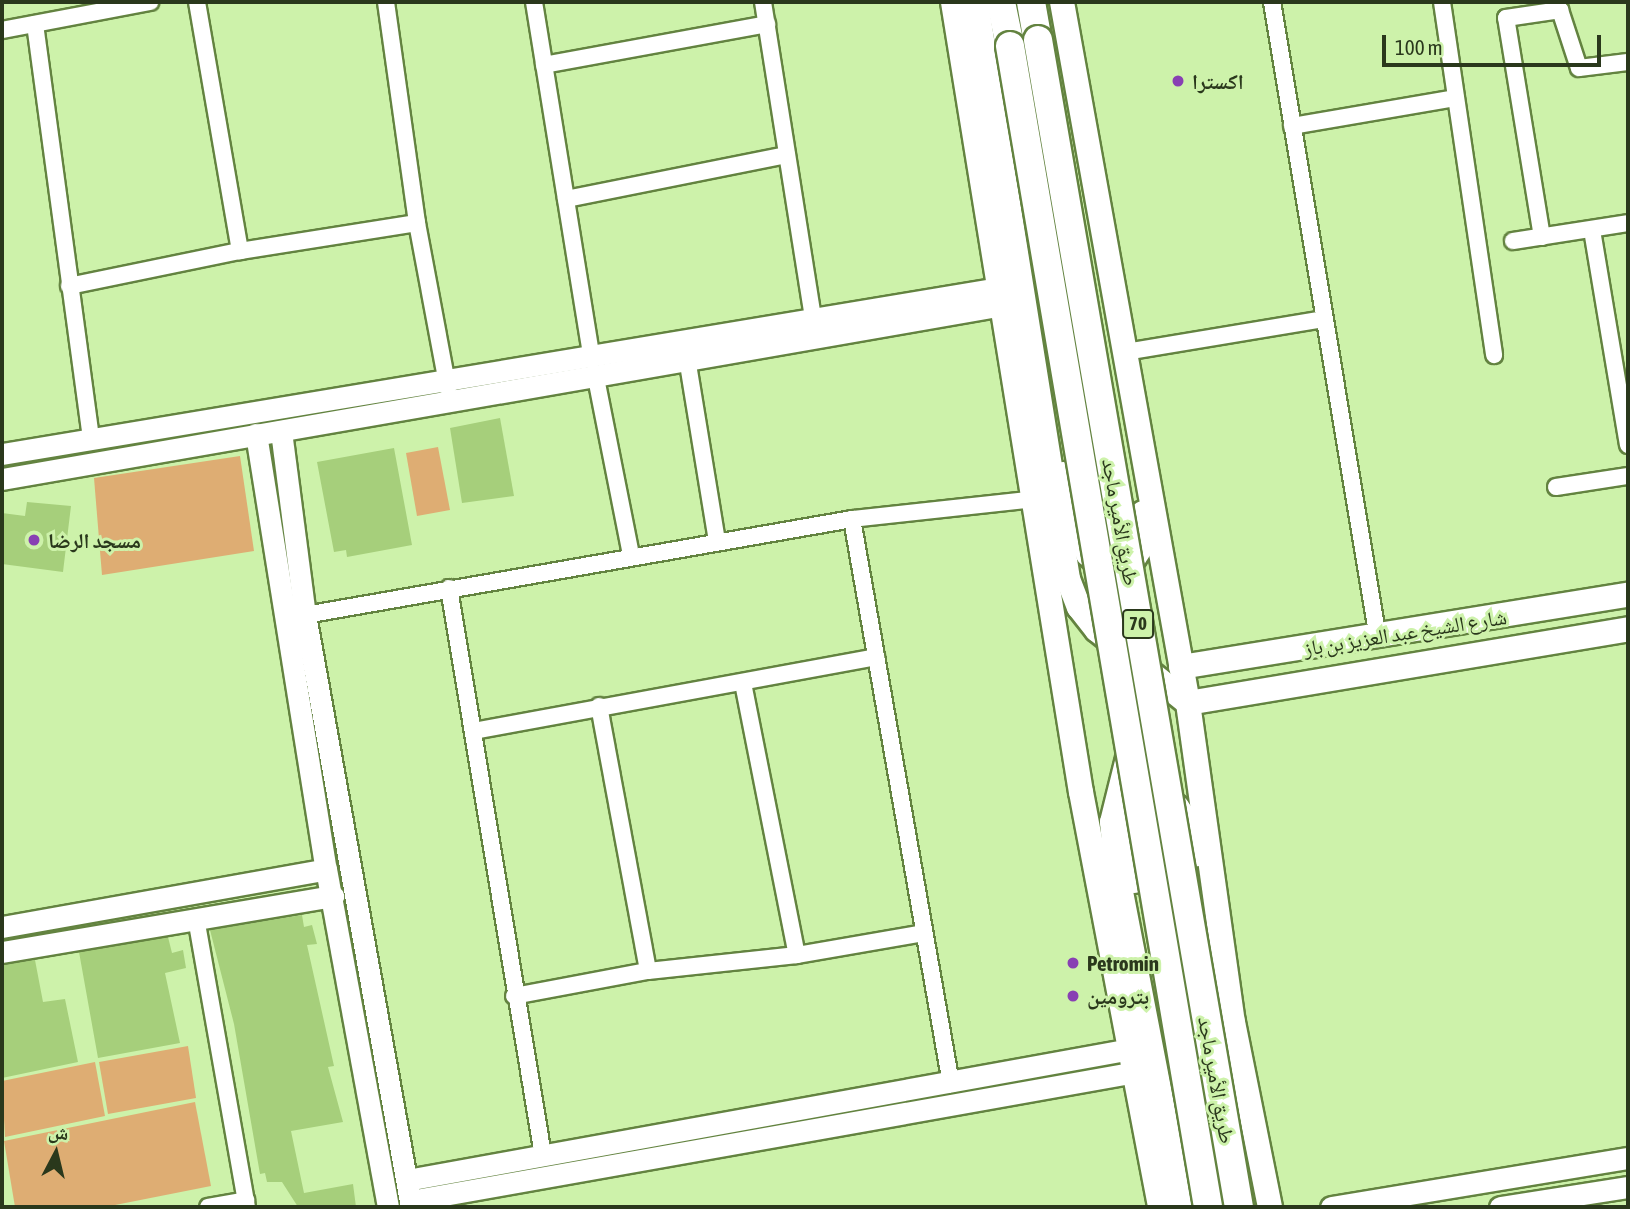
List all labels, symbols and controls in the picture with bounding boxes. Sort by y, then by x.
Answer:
scale bar [1385,21,1604,65]
text: 100 m [1395,35,1443,59]
place label: اكسترا [1192,68,1244,94]
marker: اكسترا [1170,73,1186,89]
street label: طريق الأمير ماجد [1097,457,1145,587]
place label: مسجد الرضا [48,527,141,553]
marker: مسجد الرضا [26,532,42,548]
street label: شارع الشيخ عبد العزيز بن باز [1302,603,1508,661]
road number: 70 [1120,608,1156,639]
place label: Petromin [1087,950,1159,976]
marker: Petromin [1065,955,1081,971]
place label: بترومين [1087,983,1149,1009]
marker: بترومين [1065,988,1081,1004]
street label: طريق الأمير ماجد [1193,1015,1241,1145]
north arrow [21,1118,91,1188]
text: ش [47,1120,70,1144]

